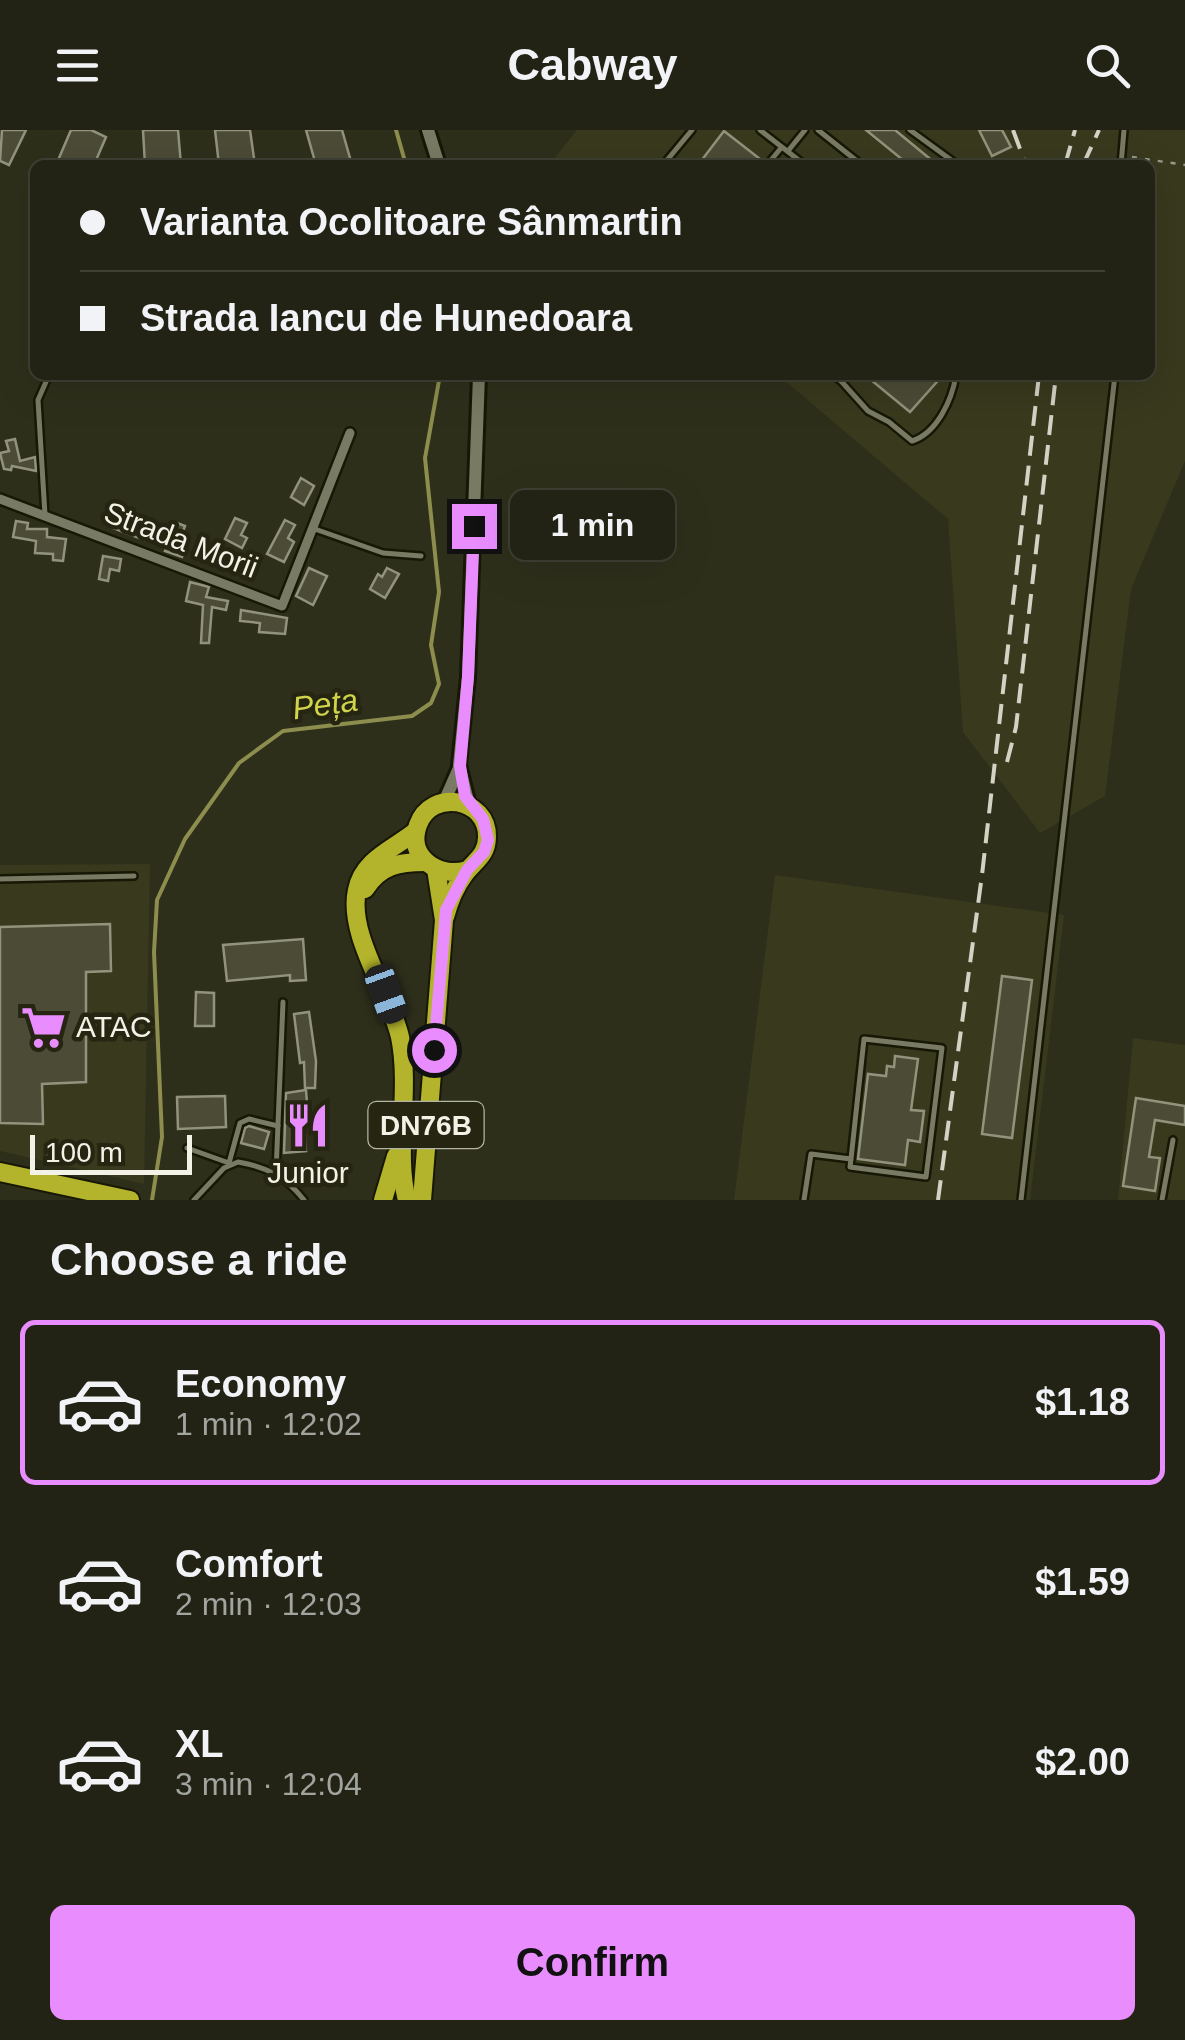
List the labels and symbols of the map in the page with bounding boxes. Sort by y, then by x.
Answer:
callout: 1 min [509,491,674,561]
street label: Strada Morii [100,495,263,584]
route end [452,504,497,549]
water label: Peța [290,682,360,726]
car [362,961,410,1027]
supermarket icon: ATAC [19,1003,67,1051]
place label: ATAC [76,1010,152,1043]
route start [412,1028,457,1073]
restaurant icon: Junior [284,1102,332,1150]
road number: DN76B [368,1102,484,1148]
scale bar [30,1130,192,1174]
place label: Junior [267,1156,349,1189]

